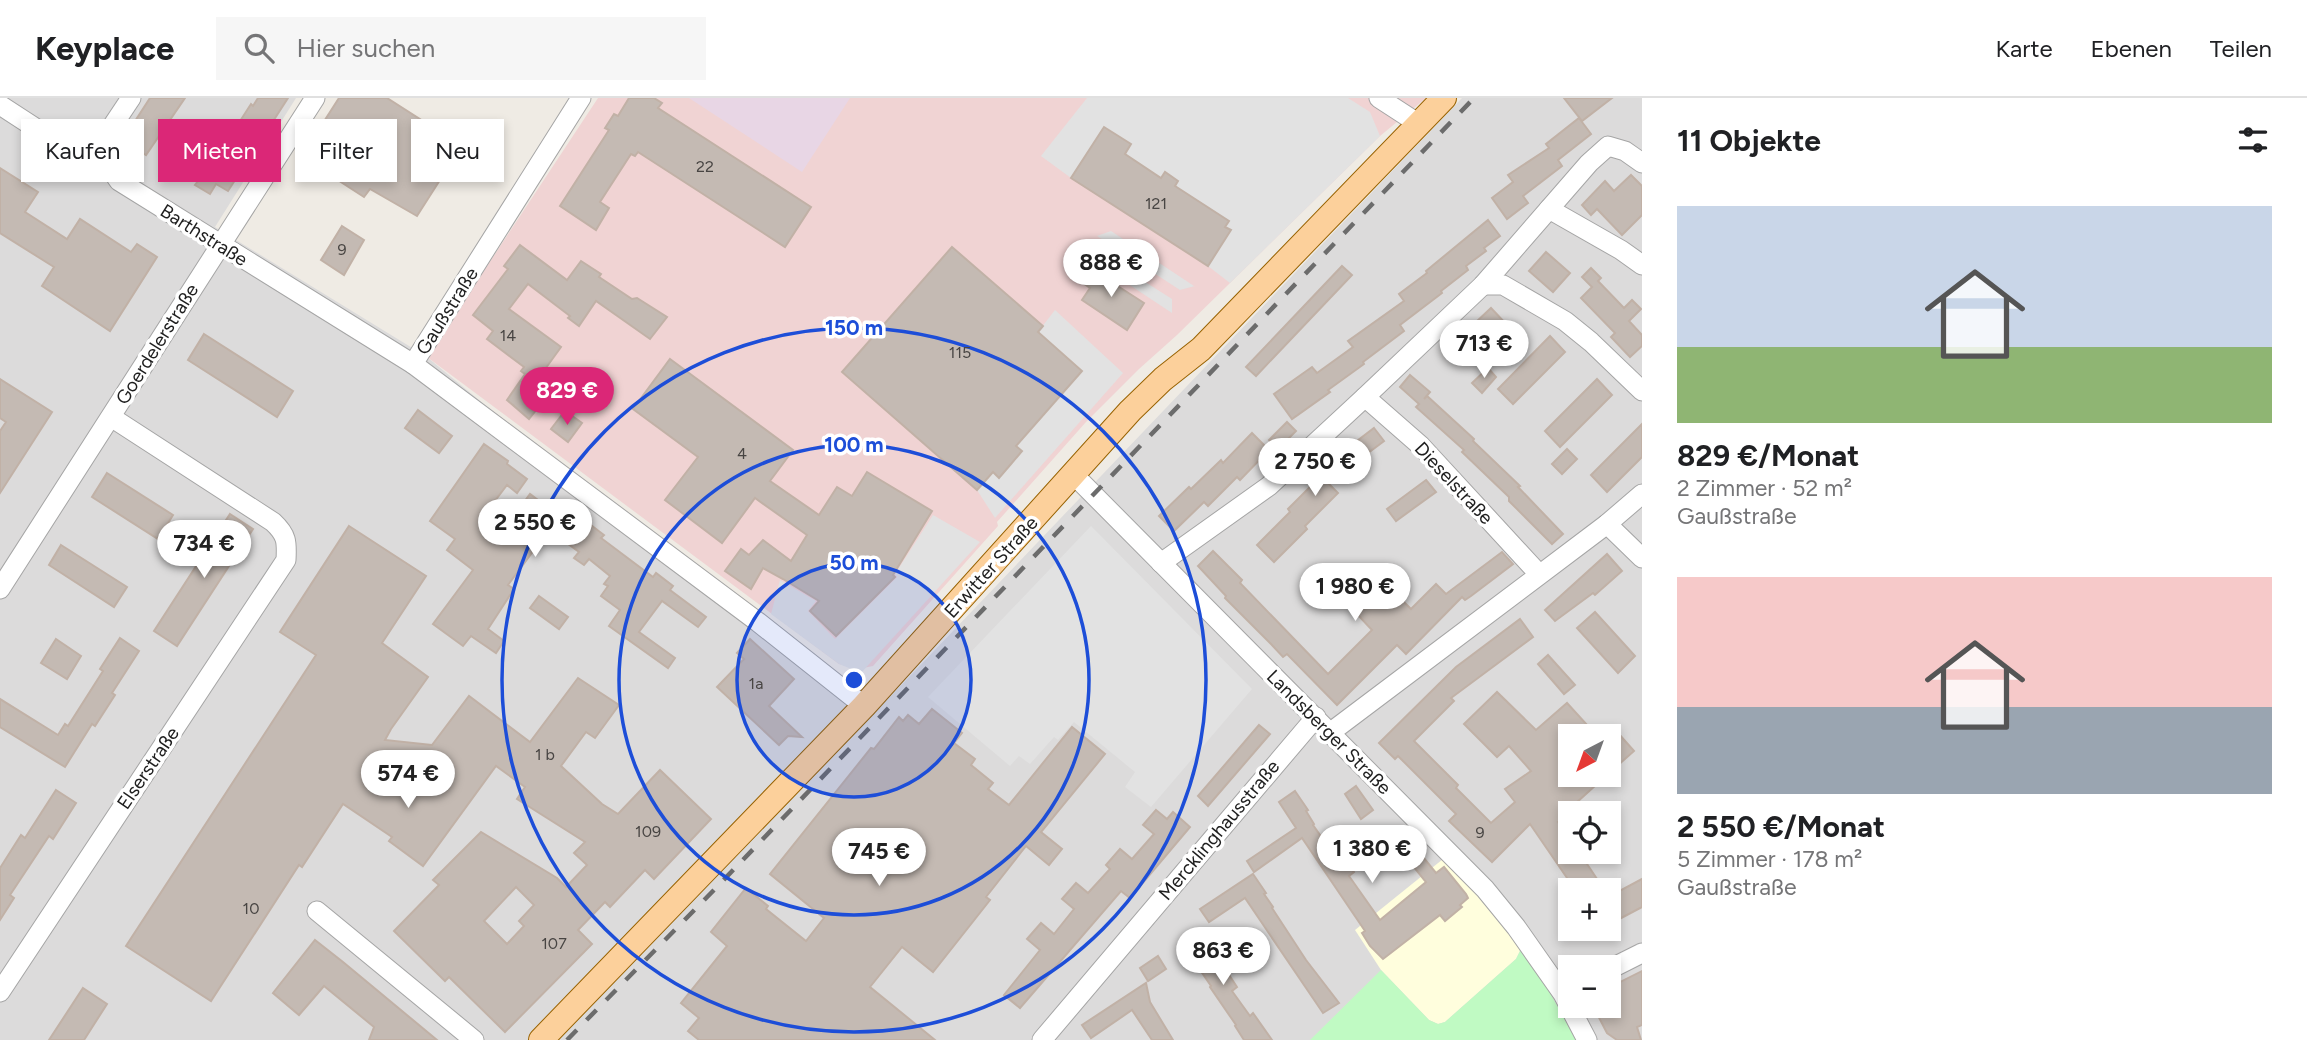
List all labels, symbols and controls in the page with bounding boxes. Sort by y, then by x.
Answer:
search box [216,17,706,80]
text: Keyplace [35,29,174,68]
icon: search [240,29,278,67]
text: Hier suchen [296,32,435,64]
text: Karte [1996,34,2053,63]
text: Ebenen [2091,34,2172,63]
text: Teilen [2210,34,2272,63]
chip: Kaufen [21,119,144,182]
chip: Mieten [158,119,281,182]
chip: Filter [295,119,397,182]
chip: Neu [411,119,504,182]
icon: filters [2234,121,2272,159]
text: 11 Objekte [1677,122,1821,159]
house number: 22 [696,157,714,176]
house number: 121 [1145,194,1167,213]
street label: Barthstraße [156,199,252,271]
house number: 9 [337,240,347,259]
pin: 888 € [1062,240,1160,299]
text: 888 € [1079,248,1143,276]
icon: home [1912,251,2038,377]
street label: Gaußstraße [411,263,483,359]
street label: Goerdelerstraße [111,279,203,409]
text: 150 m [825,315,883,340]
pin: 713 € [1435,320,1533,380]
house number: 14 [500,326,516,345]
text: 713 € [1456,329,1512,357]
house number: 115 [949,343,971,362]
pin: 829 € [518,368,616,427]
text: 829 € [536,376,598,404]
text: 100 m [824,432,884,457]
street label: Dieselstraße [1410,437,1498,529]
text: 829 €/Monat [1677,437,1859,474]
pin: 2 750 € [1250,438,1380,498]
house number: 4 [737,444,747,463]
text: 2 750 € [1274,447,1356,475]
text: 2 Zimmer · 52 m² [1677,474,1852,502]
pin: 2 550 € [470,500,600,559]
text: Gaußstraße [1677,502,1796,530]
text: 2 550 € [494,508,576,536]
street label: Erwitter Straße [939,511,1043,623]
pin: 734 € [155,520,253,580]
text: 734 € [173,529,235,557]
text: 50 m [829,550,879,575]
pin: 1 980 € [1290,564,1420,623]
text: 1 980 € [1316,572,1394,600]
icon: home [1912,622,2038,748]
street label: Landsberger Straße [1262,665,1396,799]
centre of rings [842,668,866,692]
house number: 1a [749,674,763,693]
street label: Elserstraße [112,722,184,814]
north arrow [1558,724,1620,788]
map controls [1558,724,1621,1018]
house number: 1 b [535,745,555,764]
pin: 574 € [359,750,457,810]
street label: Mercklinghausstraße [1154,755,1284,905]
text: 574 € [377,759,439,787]
button: locate [1558,801,1621,864]
text: 2 550 €/Monat [1677,808,1885,845]
house number: 109 [635,822,661,841]
house number: 9 [1475,823,1485,842]
pin: 1 380 € [1307,826,1437,885]
pin: 745 € [830,828,928,888]
text: 1 380 € [1333,834,1411,862]
text: 745 € [848,837,910,865]
text: 5 Zimmer · 178 m² [1677,845,1862,873]
text: Gaußstraße [1677,873,1796,901]
button: + [1558,878,1621,941]
house number: 10 [243,899,259,918]
pin: 863 € [1174,928,1272,987]
house number: 107 [541,934,567,953]
text: 863 € [1192,936,1254,964]
button: − [1558,955,1621,1018]

